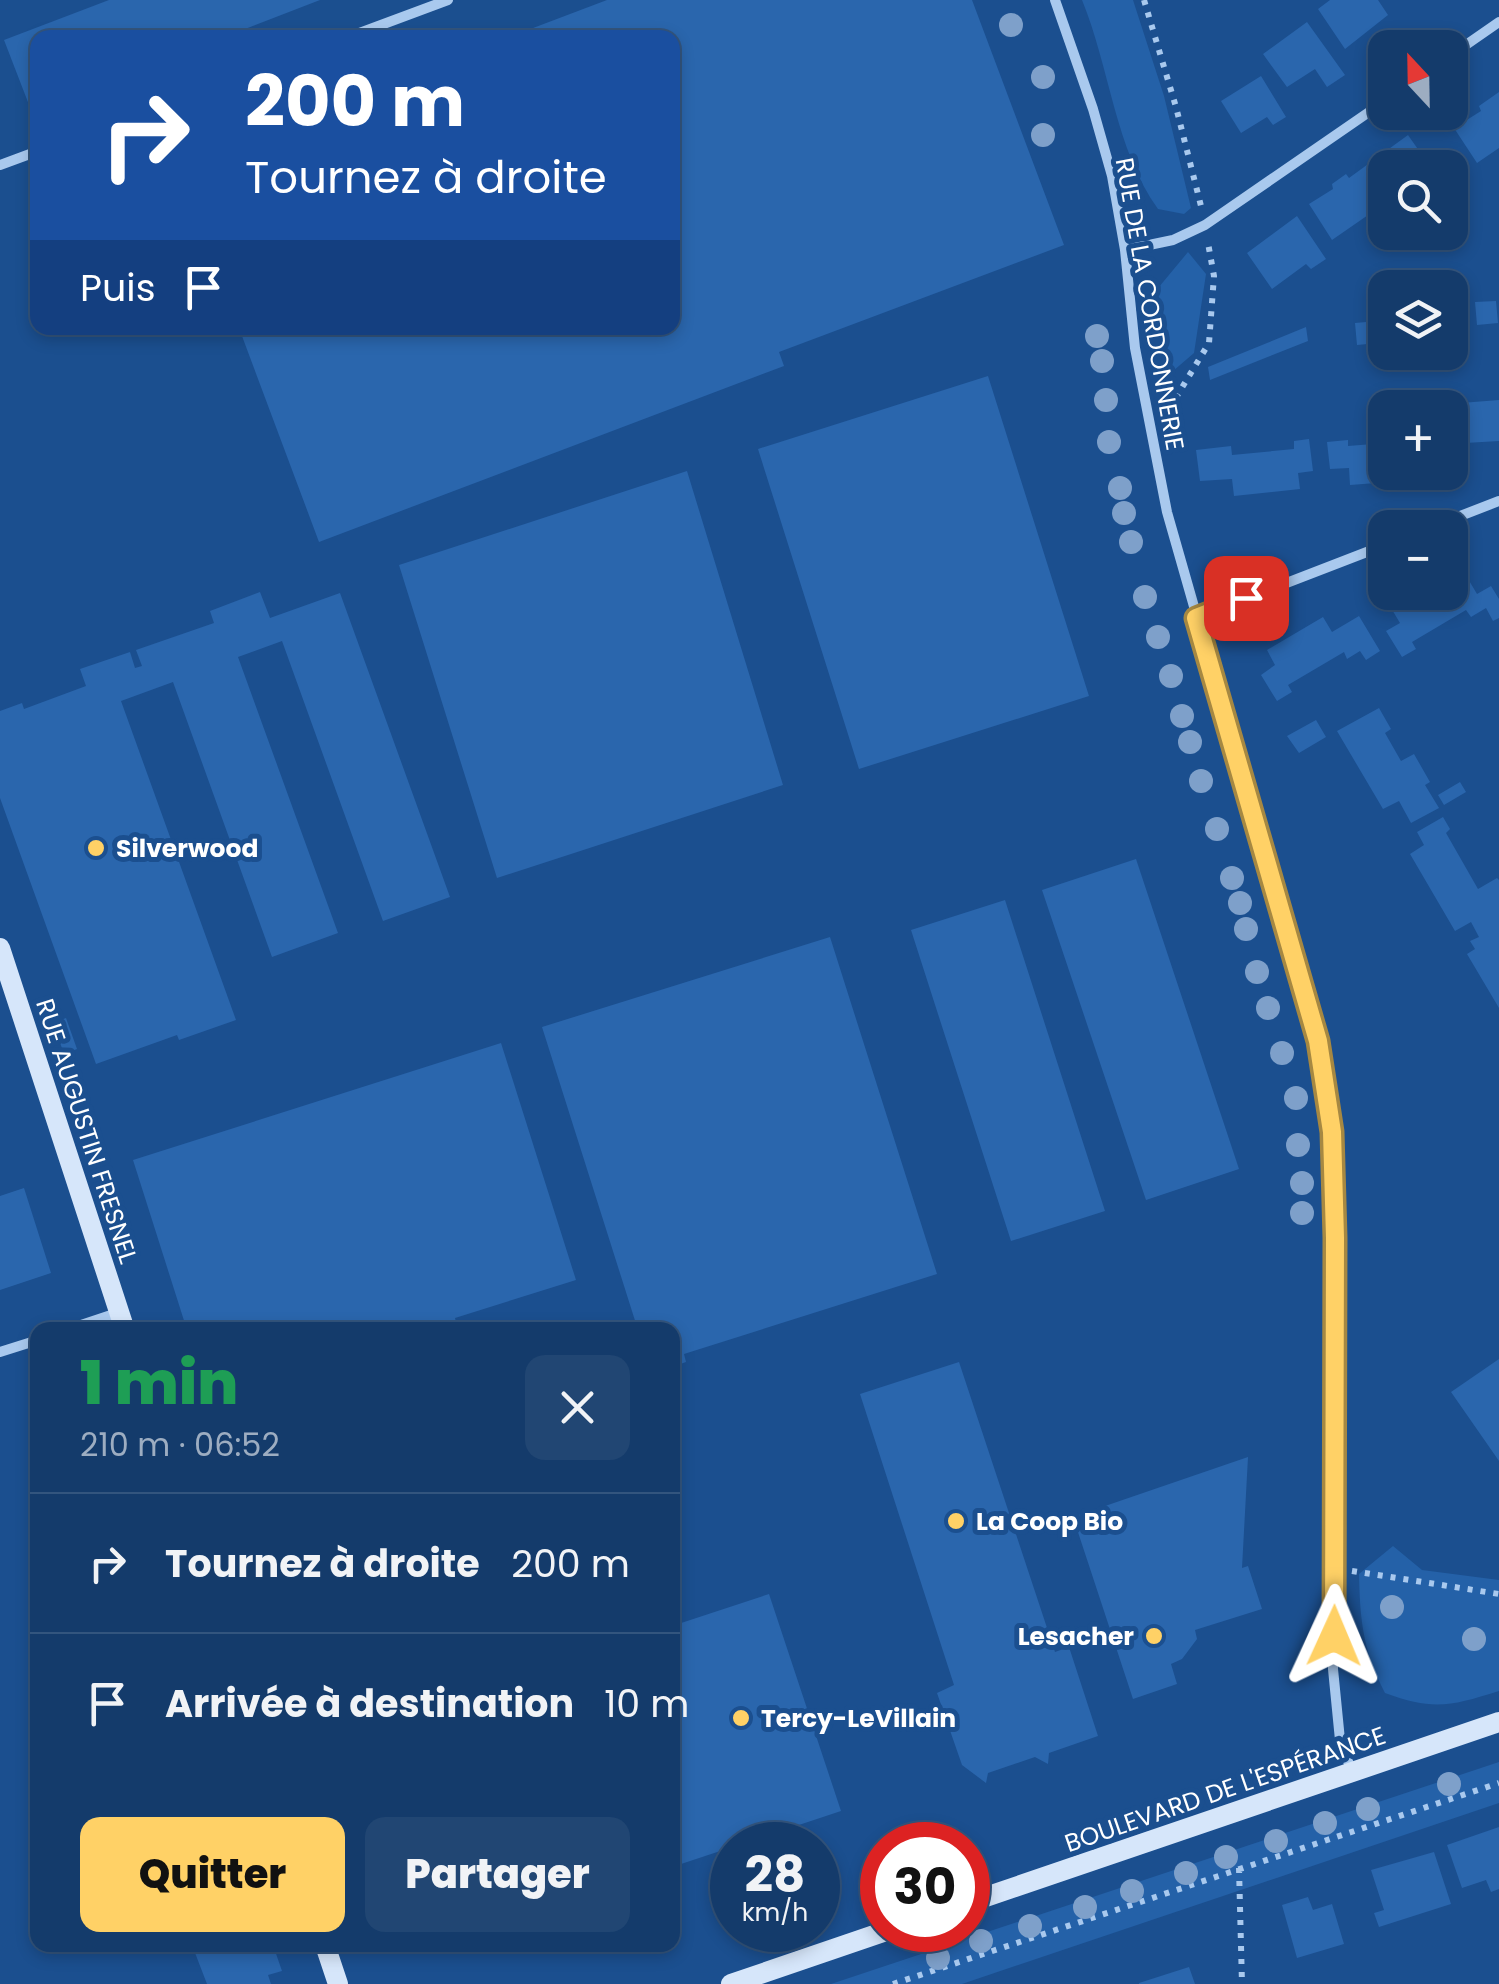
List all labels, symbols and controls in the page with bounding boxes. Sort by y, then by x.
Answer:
north arrow [1368,30,1468,130]
map controls [1368,30,1468,610]
text: 200 m [245,52,465,151]
icon: right [80,70,210,200]
text: Tournez à droite [245,146,607,209]
button: search [1368,150,1468,250]
street label: RUE DE LA CORDONNERIE [1107,155,1193,453]
icon: arrive [176,260,231,315]
text: Puis [80,261,156,314]
button: layers [1368,270,1468,370]
button: + [1368,390,1468,490]
button: − [1368,510,1468,610]
pin [1204,556,1289,641]
icon: arrive [1219,571,1274,626]
place label: Silverwood [116,831,258,866]
marker: Silverwood [85,837,107,859]
street label: RUE AUGUSTIN FRESNEL [27,994,146,1268]
text: 1 min [80,1341,238,1425]
button: close [525,1355,630,1460]
text: 210 m · 06:52 [80,1422,280,1467]
place label: La Coop Bio [976,1504,1123,1539]
marker: La Coop Bio [945,1510,967,1532]
icon: right [80,1536,135,1591]
text: Tournez à droite [165,1537,480,1590]
text: 200 m [511,1537,630,1590]
position arrow [1282,1584,1386,1688]
place label: Lesacher [1018,1619,1134,1654]
marker: Lesacher [1143,1625,1165,1647]
icon: arrive [80,1676,135,1731]
text: Arrivée à destination [165,1677,574,1730]
text: 10 m [604,1677,690,1730]
place label: Tercy-LeVillain [761,1701,956,1736]
marker: Tercy-LeVillain [730,1707,752,1729]
street label: BOULEVARD DE L'ESPÉRANCE [1060,1718,1390,1861]
button: Quitter [80,1817,345,1932]
button: Partager [365,1817,630,1932]
speed limit sign: 30 [860,1822,990,1952]
text: 28 [745,1839,805,1910]
text: km/h [742,1895,808,1930]

